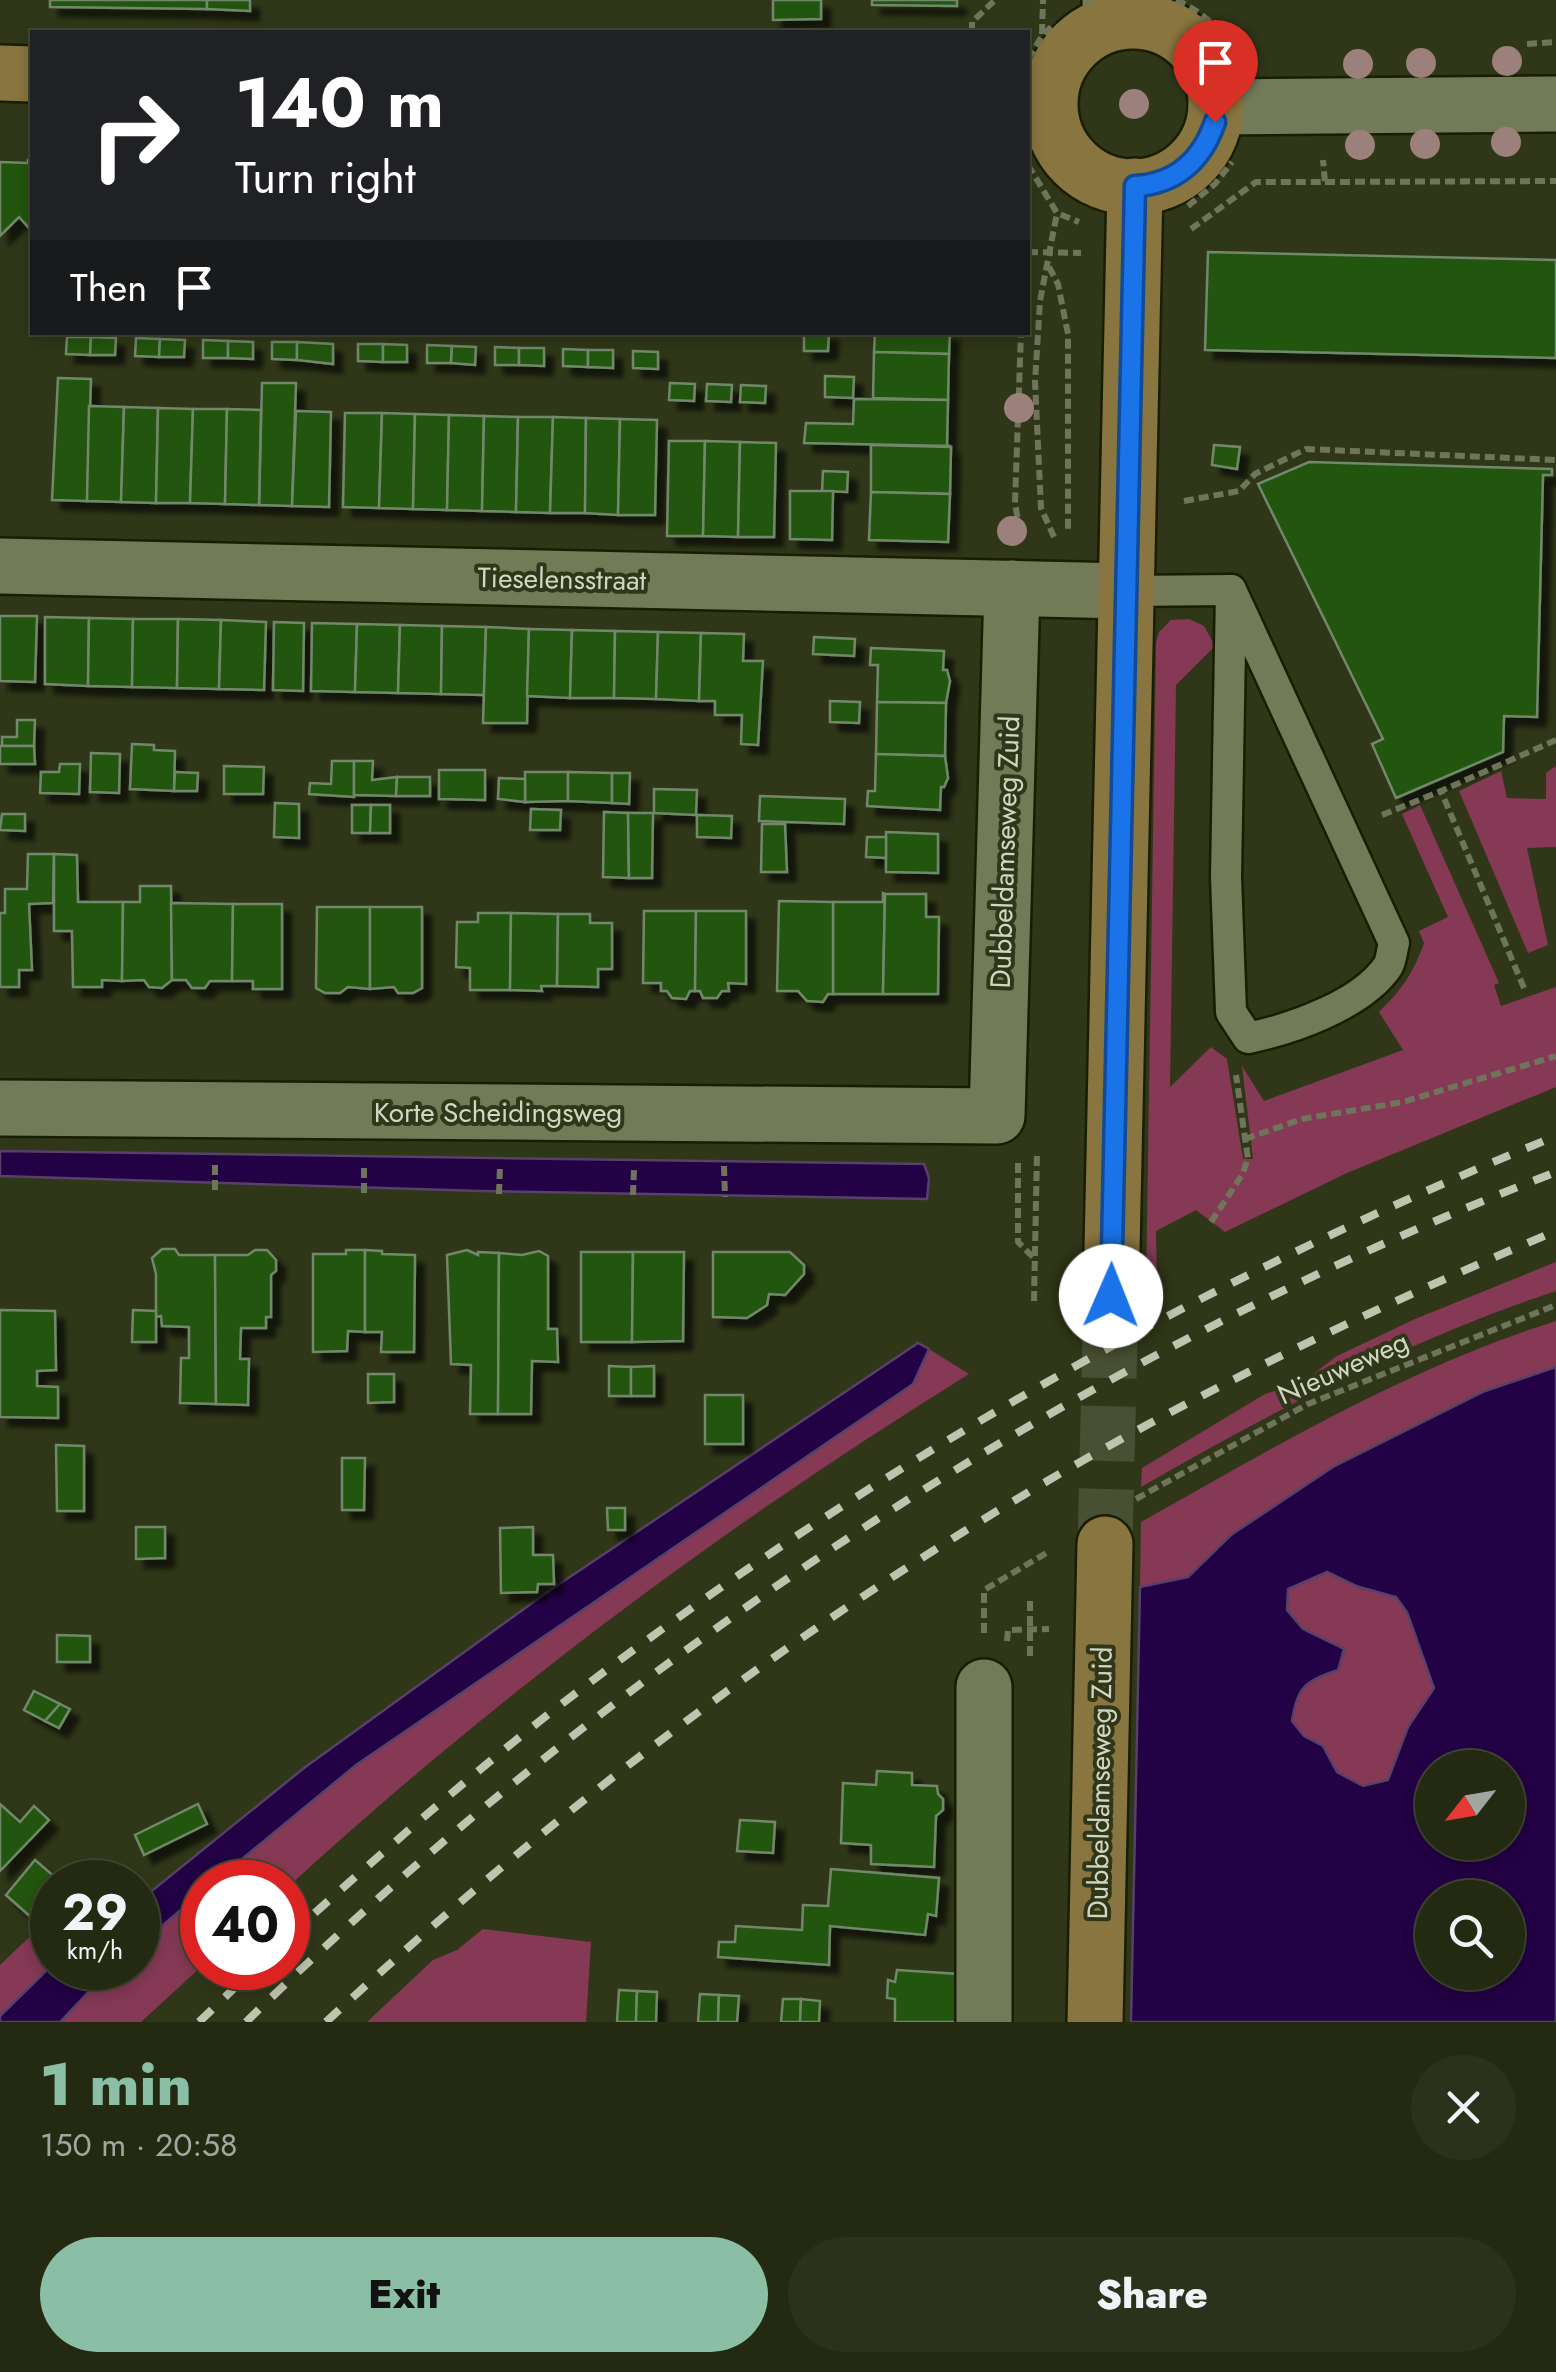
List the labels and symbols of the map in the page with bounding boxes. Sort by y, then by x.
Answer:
pin [1173,20,1258,123]
street label: Tieselensstraat [477,557,647,601]
street label: Dubbeldamseweg Zuid [980,715,1030,989]
street label: Korte Scheidingsweg [374,1092,622,1133]
position arrow [1059,1244,1163,1348]
street label: Nieuweweg [1271,1321,1415,1415]
street label: Dubbeldamseweg Zuid [1077,1646,1123,1920]
north arrow [1415,1750,1525,1860]
speed limit sign: 40 [180,1860,310,1990]

